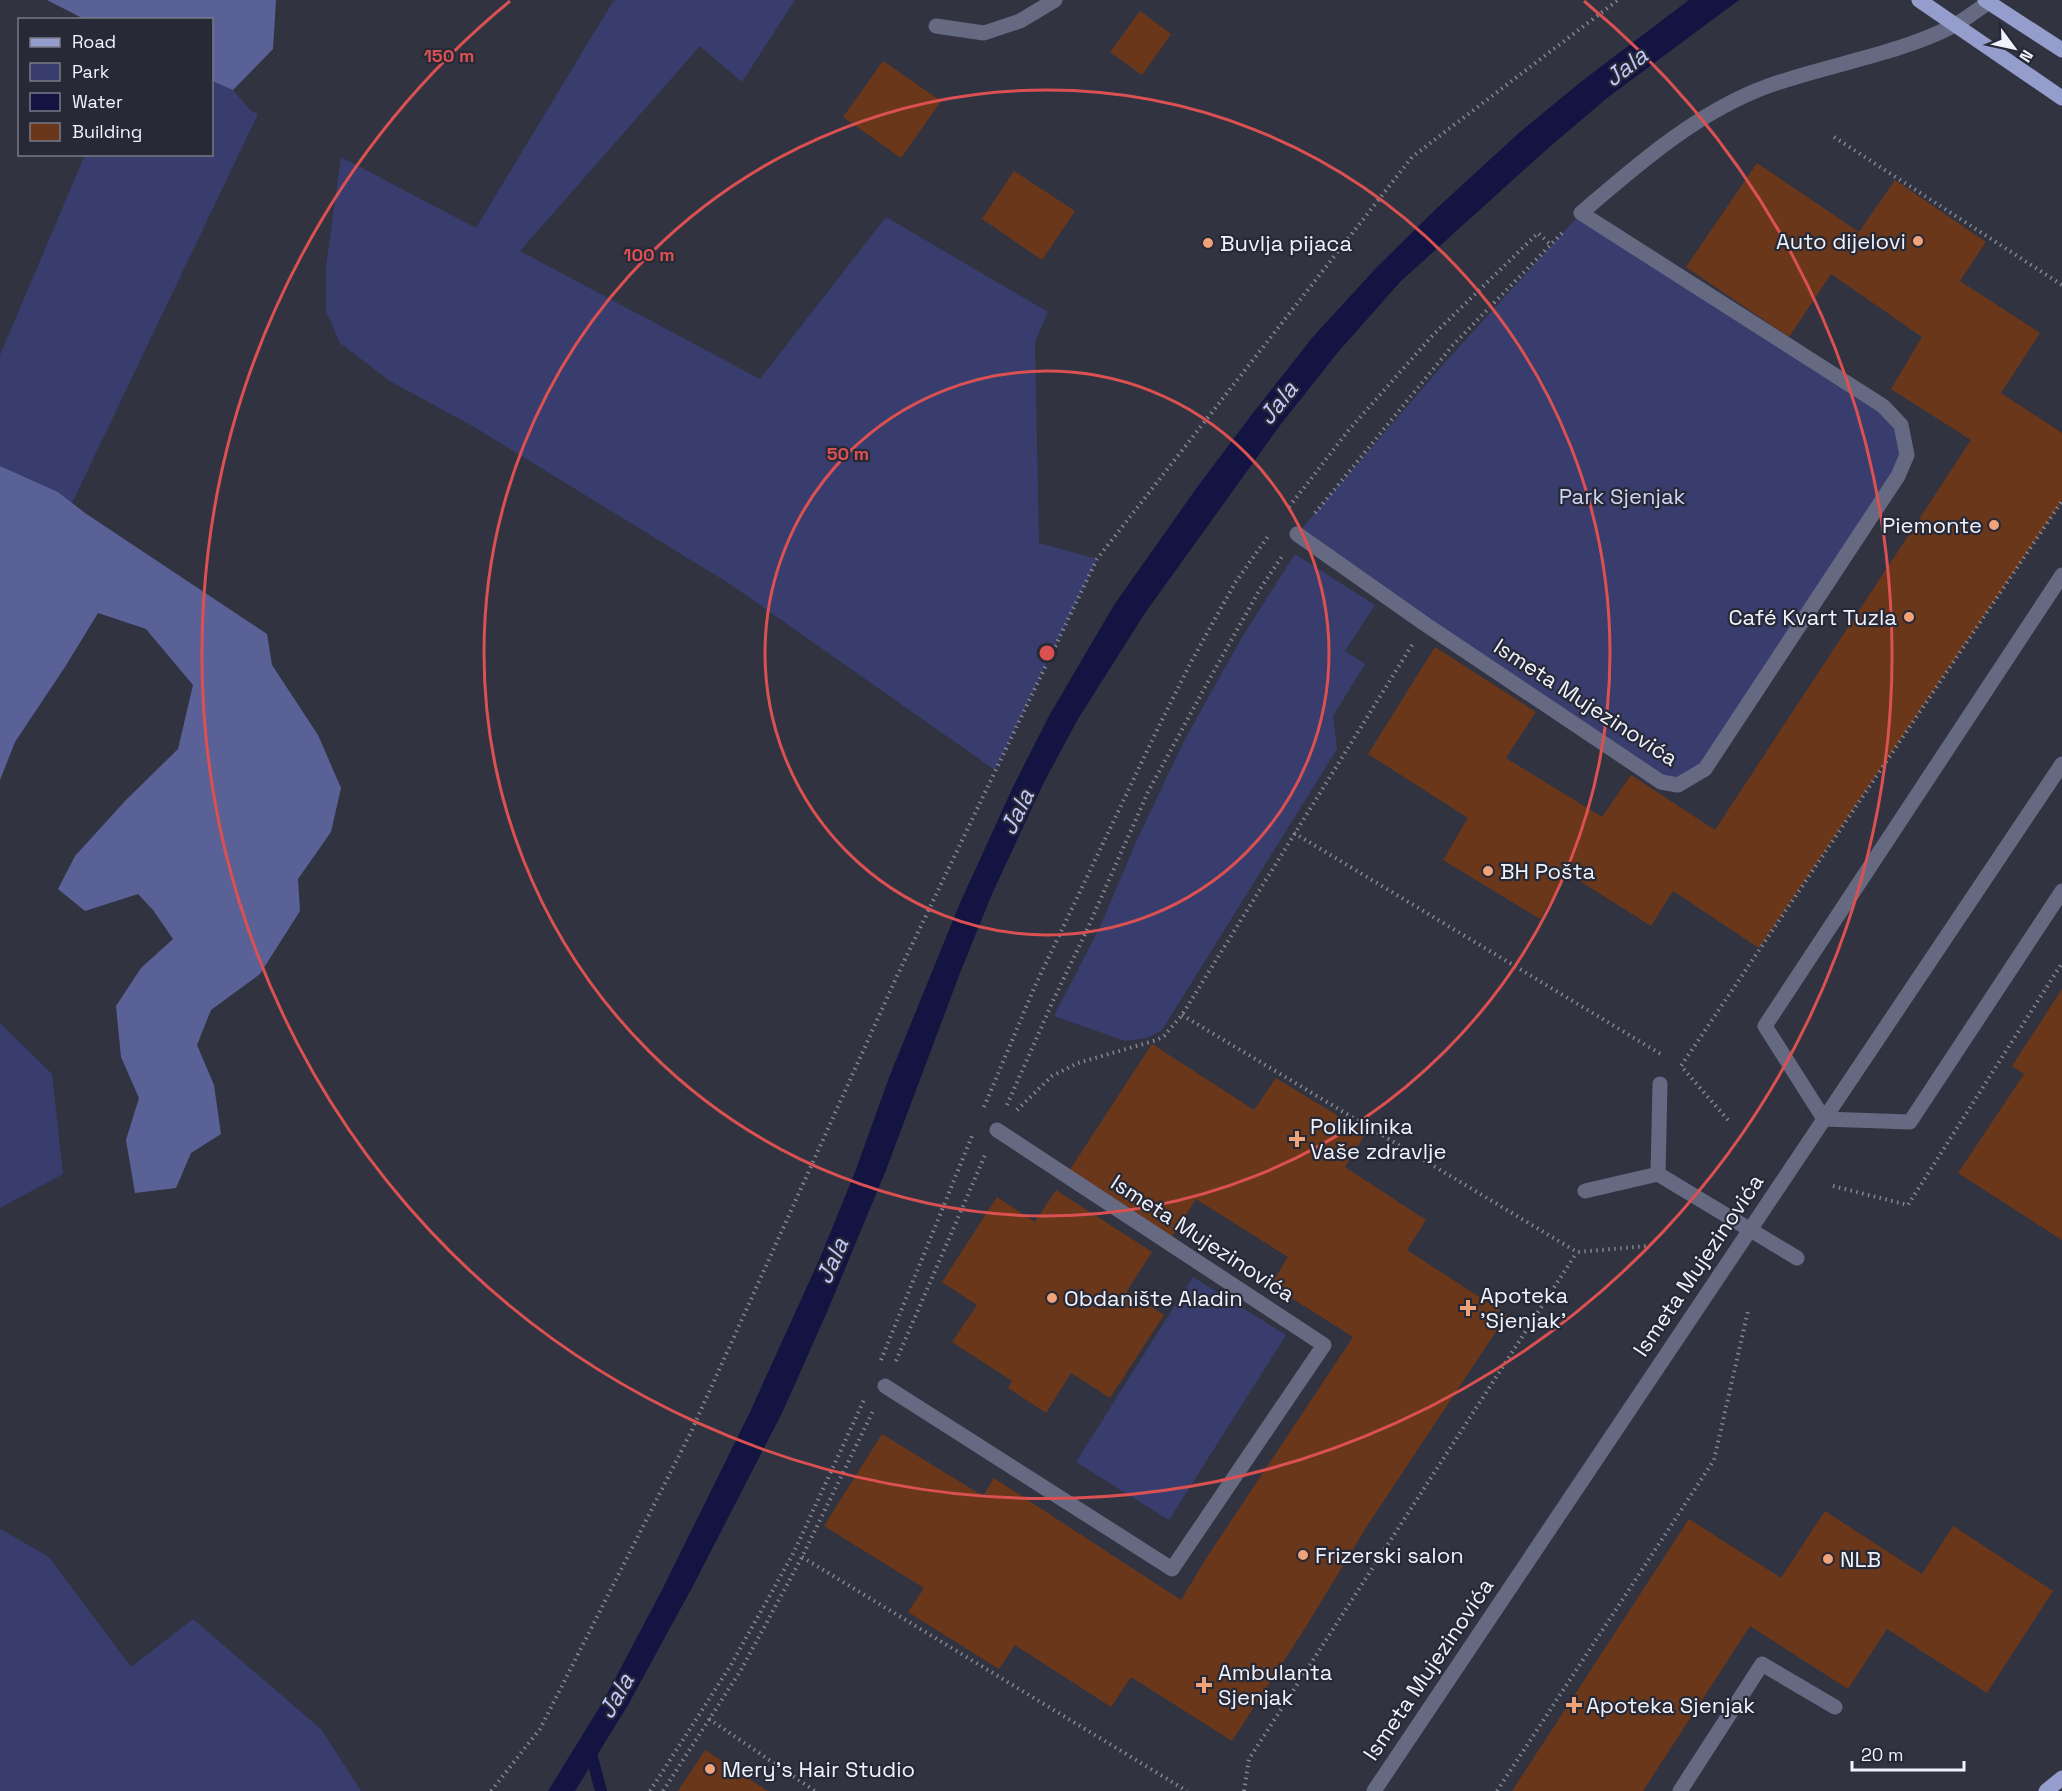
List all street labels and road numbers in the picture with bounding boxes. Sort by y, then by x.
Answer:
street label: Ismeta Mujezinovića [1489,632,1684,772]
street label: Ismeta Mujezinovića [1106,1168,1301,1308]
street label: Ismeta Mujezinovića [1627,1168,1770,1362]
street label: Ismeta Mujezinovića [1357,1572,1500,1766]

